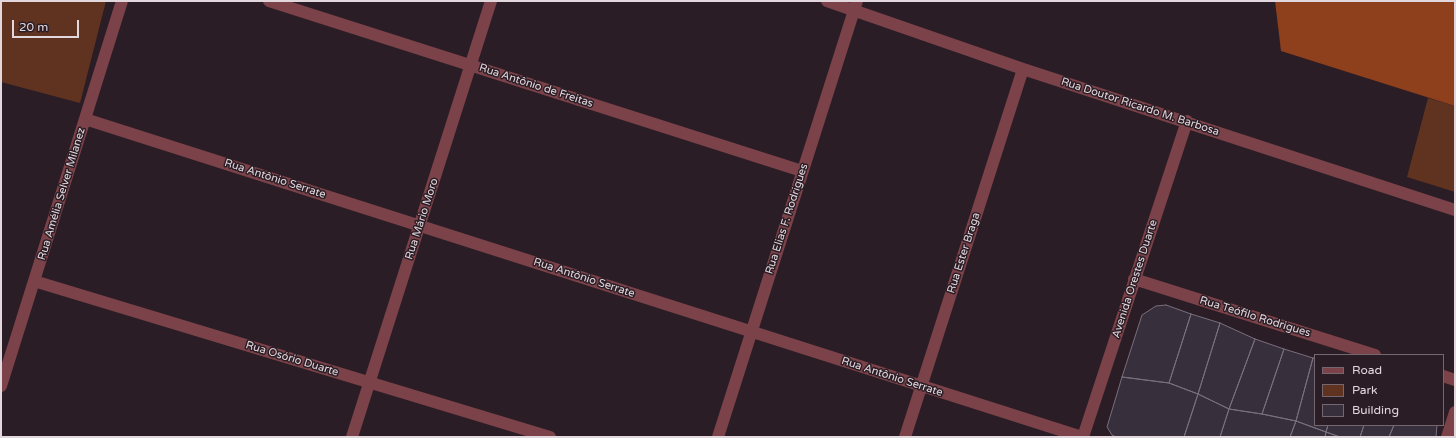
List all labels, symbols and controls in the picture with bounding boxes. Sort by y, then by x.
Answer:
scale bar [14,12,81,38]
text: 20 m [19,20,48,34]
street label: Rua Antônio de Freitas [477,61,595,111]
street label: Rua Doutor Ricardo M. Barbosa [1059,75,1221,139]
street label: Rua Amélia Selver Milanez [36,126,88,262]
street label: Rua Antônio Serrate [223,156,327,202]
street label: Rua Elias F. Rodrigues [763,162,811,276]
street label: Rua Mário Moro [403,177,441,261]
street label: Rua Ester Braga [945,211,983,295]
street label: Avenida Orestes Duarte [1110,218,1160,340]
street label: Rua Antônio Serrate [532,255,636,301]
street label: Rua Teófilo Rodrigues [1198,294,1312,340]
street label: Rua Osório Duarte [244,339,340,379]
street label: Rua Antônio Serrate [840,354,944,400]
legend [1314,354,1444,426]
text: Road [1352,363,1382,377]
text: Park [1352,383,1378,397]
text: Building [1352,403,1399,417]

